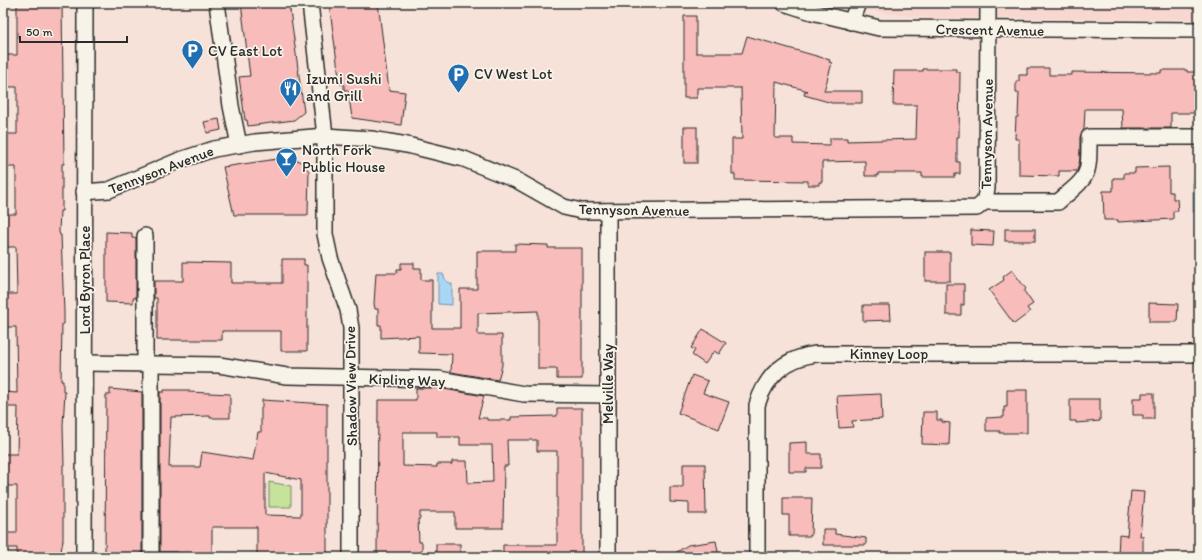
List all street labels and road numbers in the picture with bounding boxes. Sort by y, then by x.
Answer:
street label: Crescent Avenue [936,20,1044,40]
street label: Tennyson Avenue [977,78,997,190]
street label: Tennyson Avenue [106,142,216,198]
street label: Tennyson Avenue [578,200,690,220]
street label: Lord Byron Place [76,226,94,334]
street label: Shadow View Drive [341,326,361,446]
street label: Melville Way [599,344,617,424]
street label: Kinney Loop [850,345,928,363]
street label: Kipling Way [368,370,446,390]

